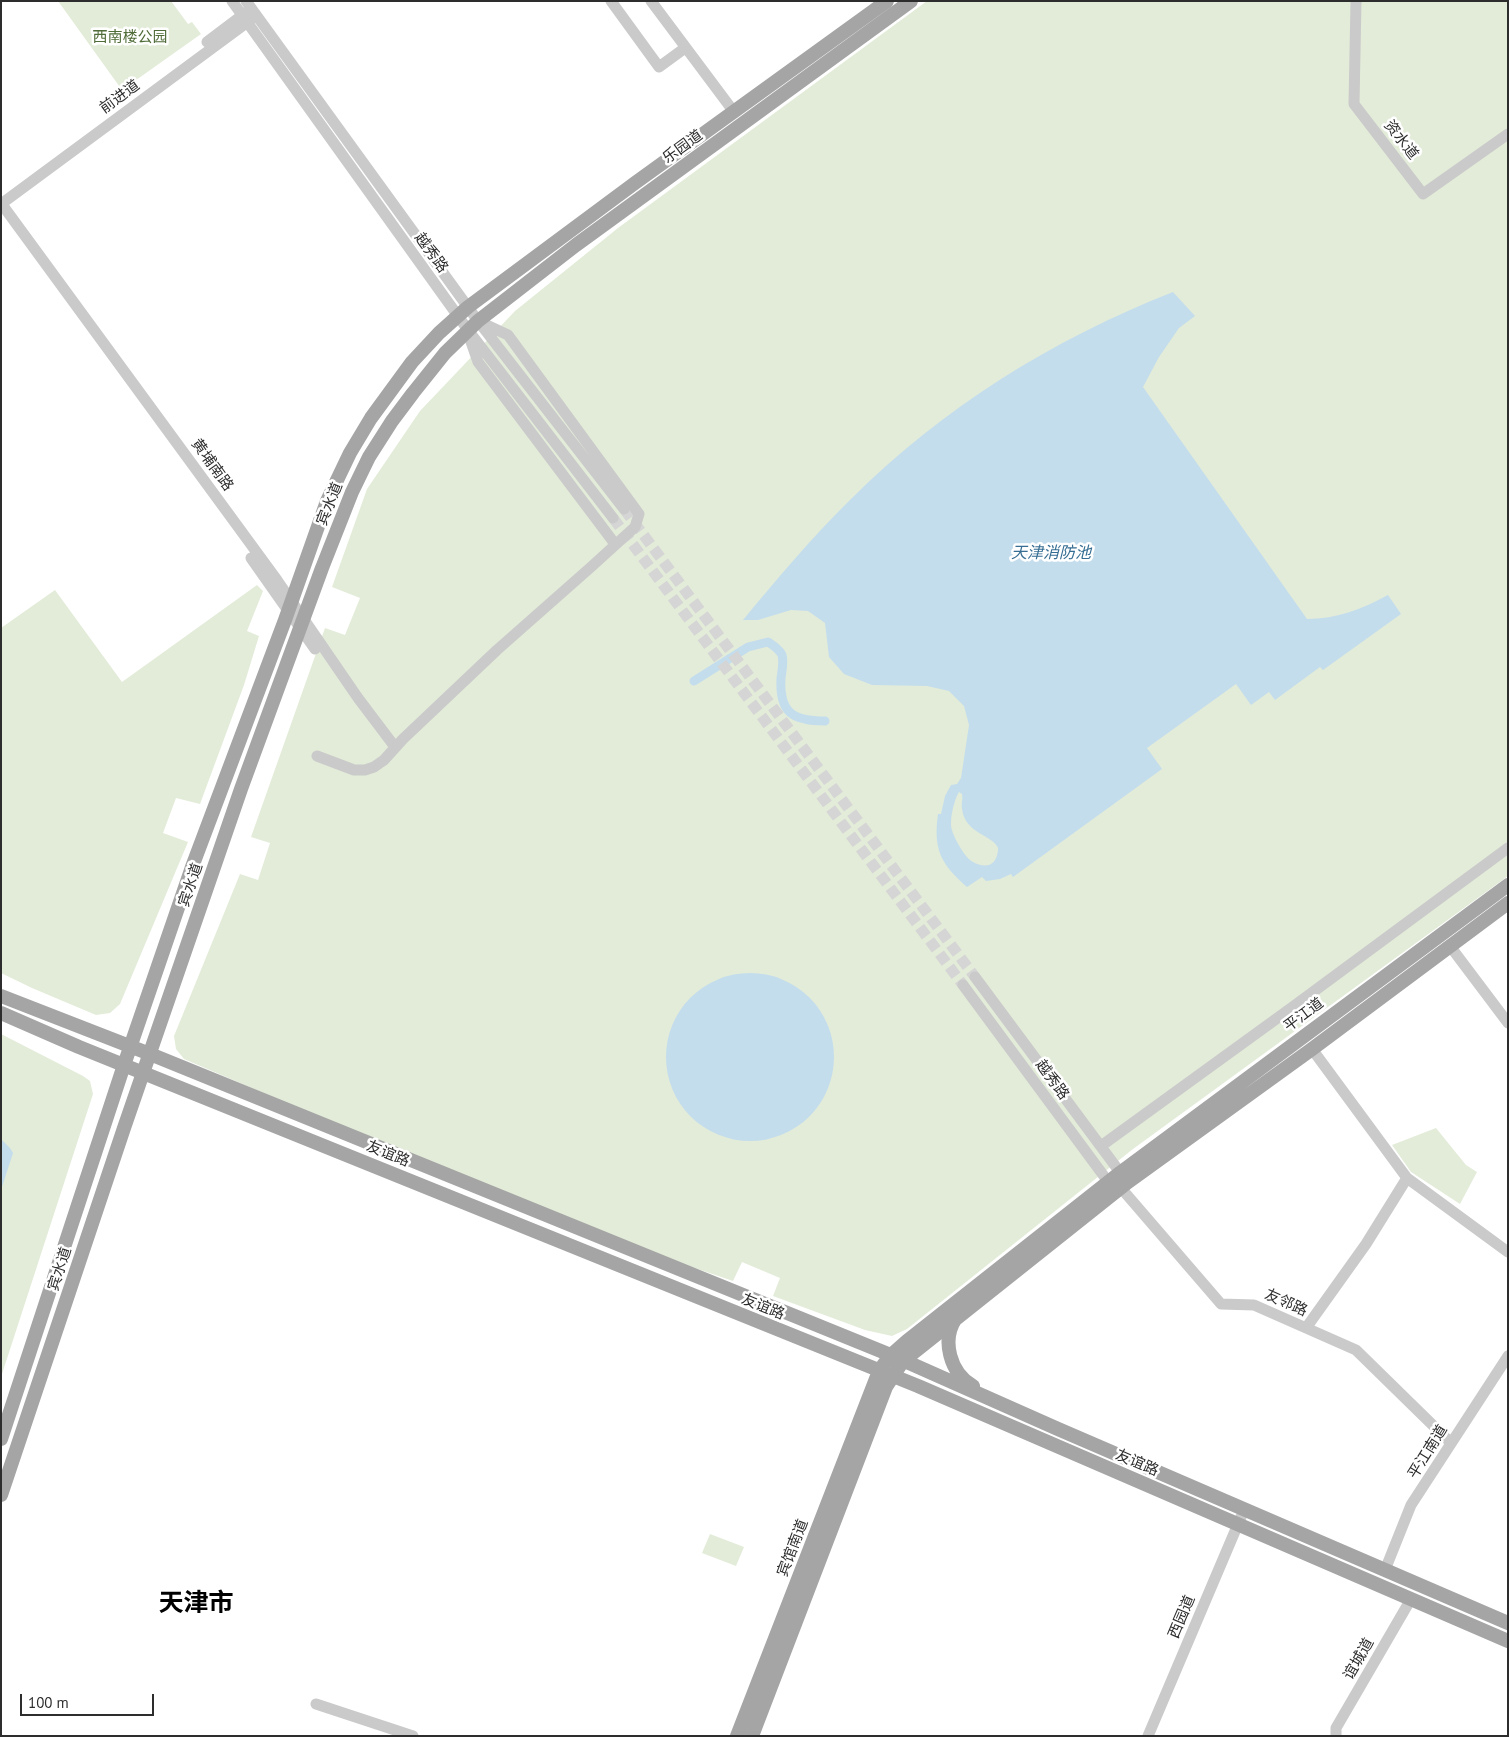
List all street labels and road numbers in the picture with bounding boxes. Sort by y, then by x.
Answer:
street label: 前进道 [97,76,143,118]
street label: 资水道 [1380,117,1422,163]
street label: 乐园道 [660,126,706,168]
street label: 越秀路 [410,230,452,276]
street label: 黄埔南路 [187,435,237,495]
street label: 宾水道 [313,480,347,528]
street label: 宾水道 [175,861,207,909]
street label: 平江道 [1281,994,1327,1036]
street label: 越秀路 [1031,1057,1073,1103]
street label: 友谊路 [364,1137,412,1171]
street label: 宾水道 [44,1245,76,1293]
street label: 友邻路 [1262,1286,1310,1320]
street label: 友谊路 [739,1290,787,1324]
street label: 平江南道 [1404,1422,1452,1482]
street label: 友谊路 [1113,1446,1161,1480]
street label: 宾馆南道 [774,1517,812,1579]
street label: 西园道 [1165,1593,1199,1641]
street label: 谊城道 [1340,1635,1378,1683]

